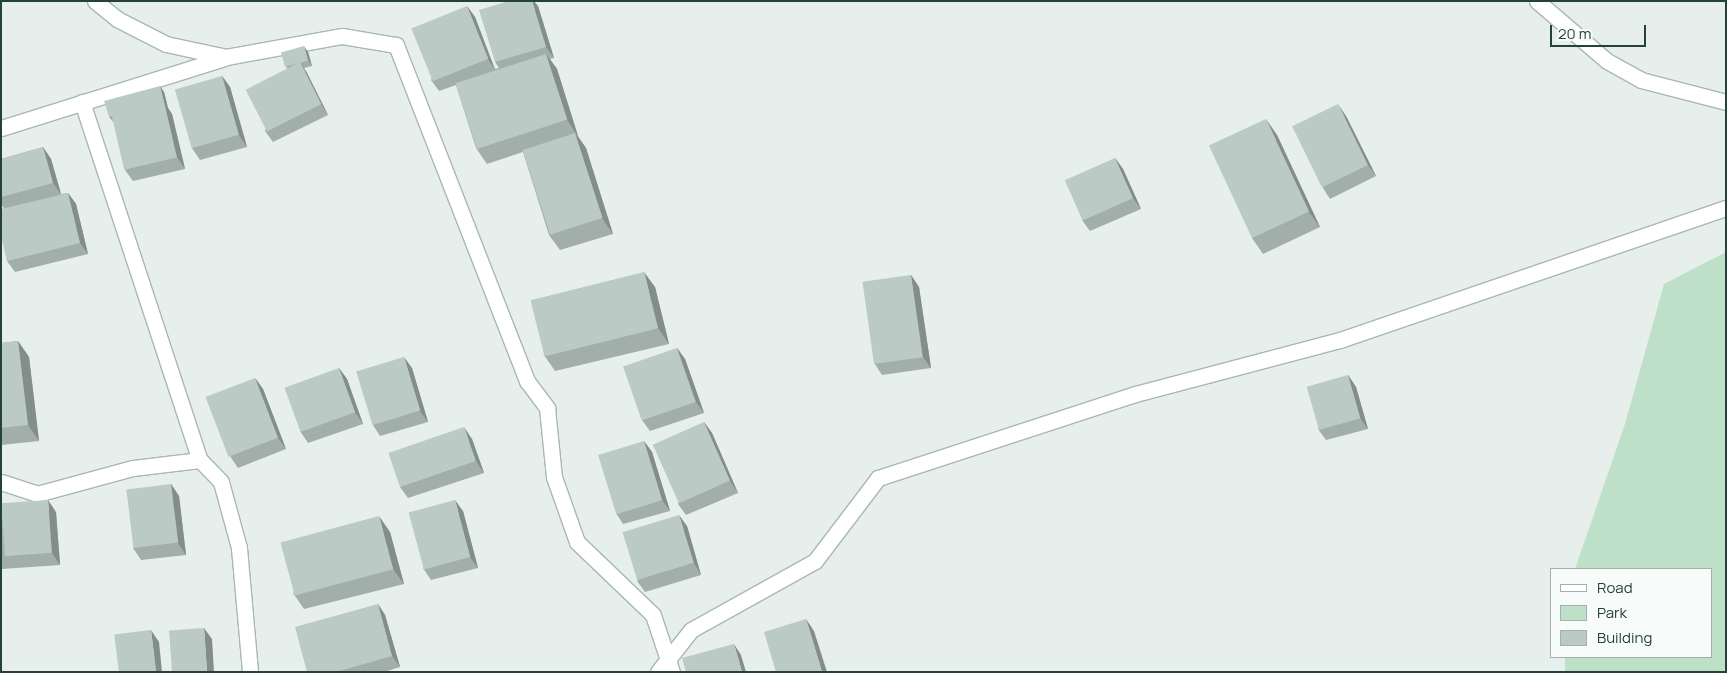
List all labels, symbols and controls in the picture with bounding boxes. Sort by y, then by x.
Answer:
scale bar [1552,15,1648,47]
text: 20 m [1558,23,1591,44]
legend [1550,568,1712,658]
text: Road [1597,577,1633,598]
text: Park [1597,602,1627,623]
text: Building [1597,627,1652,648]

